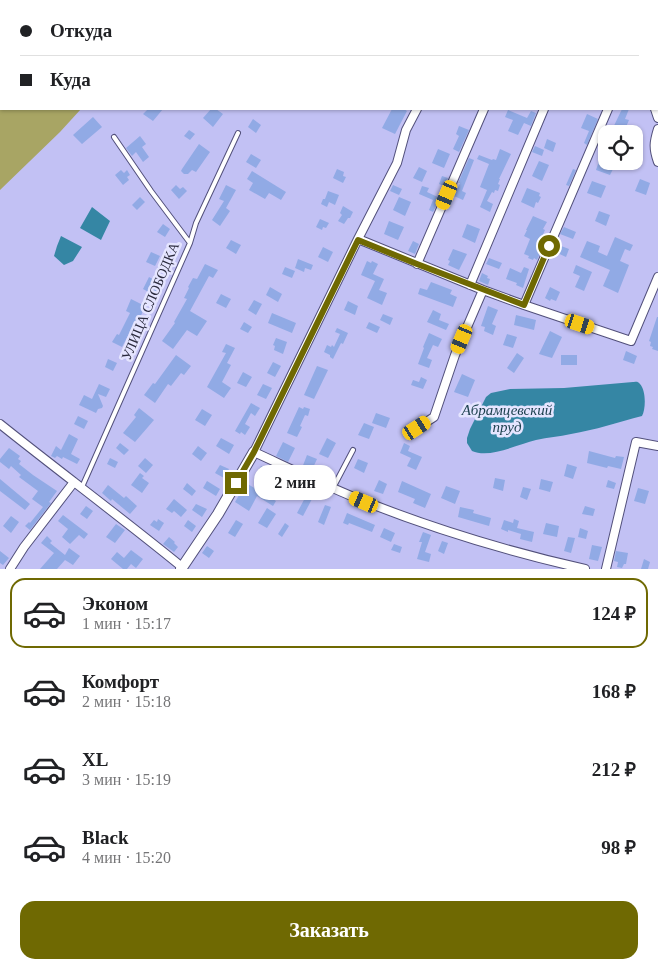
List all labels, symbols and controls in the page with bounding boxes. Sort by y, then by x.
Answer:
text: Откуда [50,20,112,41]
text: Куда [50,69,91,90]
map controls [598,125,643,170]
button: locate [598,125,643,170]
car [434,178,459,212]
route start [538,235,560,257]
street label: УЛИЦА СЛОБОДКА [119,239,182,362]
car [563,312,596,336]
car [449,322,474,356]
water label: Абрамцевский пруд [461,402,553,435]
car [400,414,433,442]
callout: 2 мин [254,466,336,500]
route end [225,472,247,494]
text: 2 мин [274,474,316,491]
car [347,489,380,515]
icon: car [22,591,67,636]
text: Эконом [82,593,148,614]
text: 124 ₽ [592,603,636,624]
text: 1 мин · 15:17 [82,615,171,632]
icon: car [22,669,67,714]
text: Комфорт [82,671,159,692]
text: 168 ₽ [592,681,636,702]
text: 2 мин · 15:18 [82,693,171,710]
icon: car [22,747,67,792]
text: XL [82,749,108,770]
text: 212 ₽ [592,759,636,780]
text: 3 мин · 15:19 [82,771,171,788]
icon: car [22,825,67,870]
text: Black [82,827,128,848]
text: 98 ₽ [601,837,636,858]
text: 4 мин · 15:20 [82,849,171,866]
button: Заказать [20,901,638,959]

